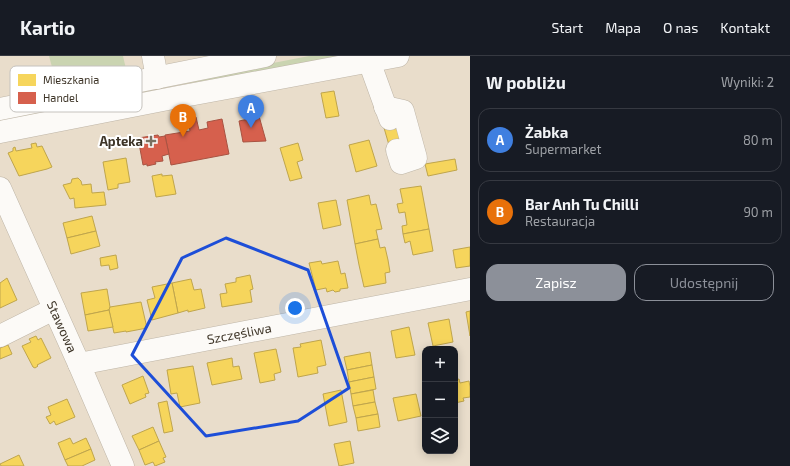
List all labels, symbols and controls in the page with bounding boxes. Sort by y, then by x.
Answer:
text: Kartio [20,16,75,39]
text: Start [551,19,583,36]
text: Mapa [605,19,641,36]
text: O nas [663,19,698,36]
text: Kontakt [720,19,770,36]
legend [10,66,142,112]
text: W pobliżu [486,72,566,92]
text: Mieszkania [43,73,99,86]
text: Wyniki: 2 [721,74,774,90]
text: Handel [43,91,79,104]
pin: A [238,95,264,128]
pin: B [170,104,196,137]
text: Żabka [525,123,568,141]
text: A [496,132,504,148]
text: 80 m [743,132,773,148]
place label: Apteka [99,133,143,149]
marker: Apteka [146,136,156,146]
text: Supermarket [525,141,602,157]
text: Bar Anh Tu Chilli [525,195,639,213]
text: B [496,204,504,220]
text: 90 m [743,204,773,220]
text: Restauracja [525,213,595,229]
button: Zapisz [486,264,626,301]
button: Udostępnij [634,264,774,301]
street label: Stawowa [44,298,81,355]
your location [285,298,305,318]
street label: Szczęśliwa [205,319,273,347]
map controls [422,346,458,454]
button: + [422,346,458,382]
button: − [422,382,458,418]
button: layers [422,418,458,454]

